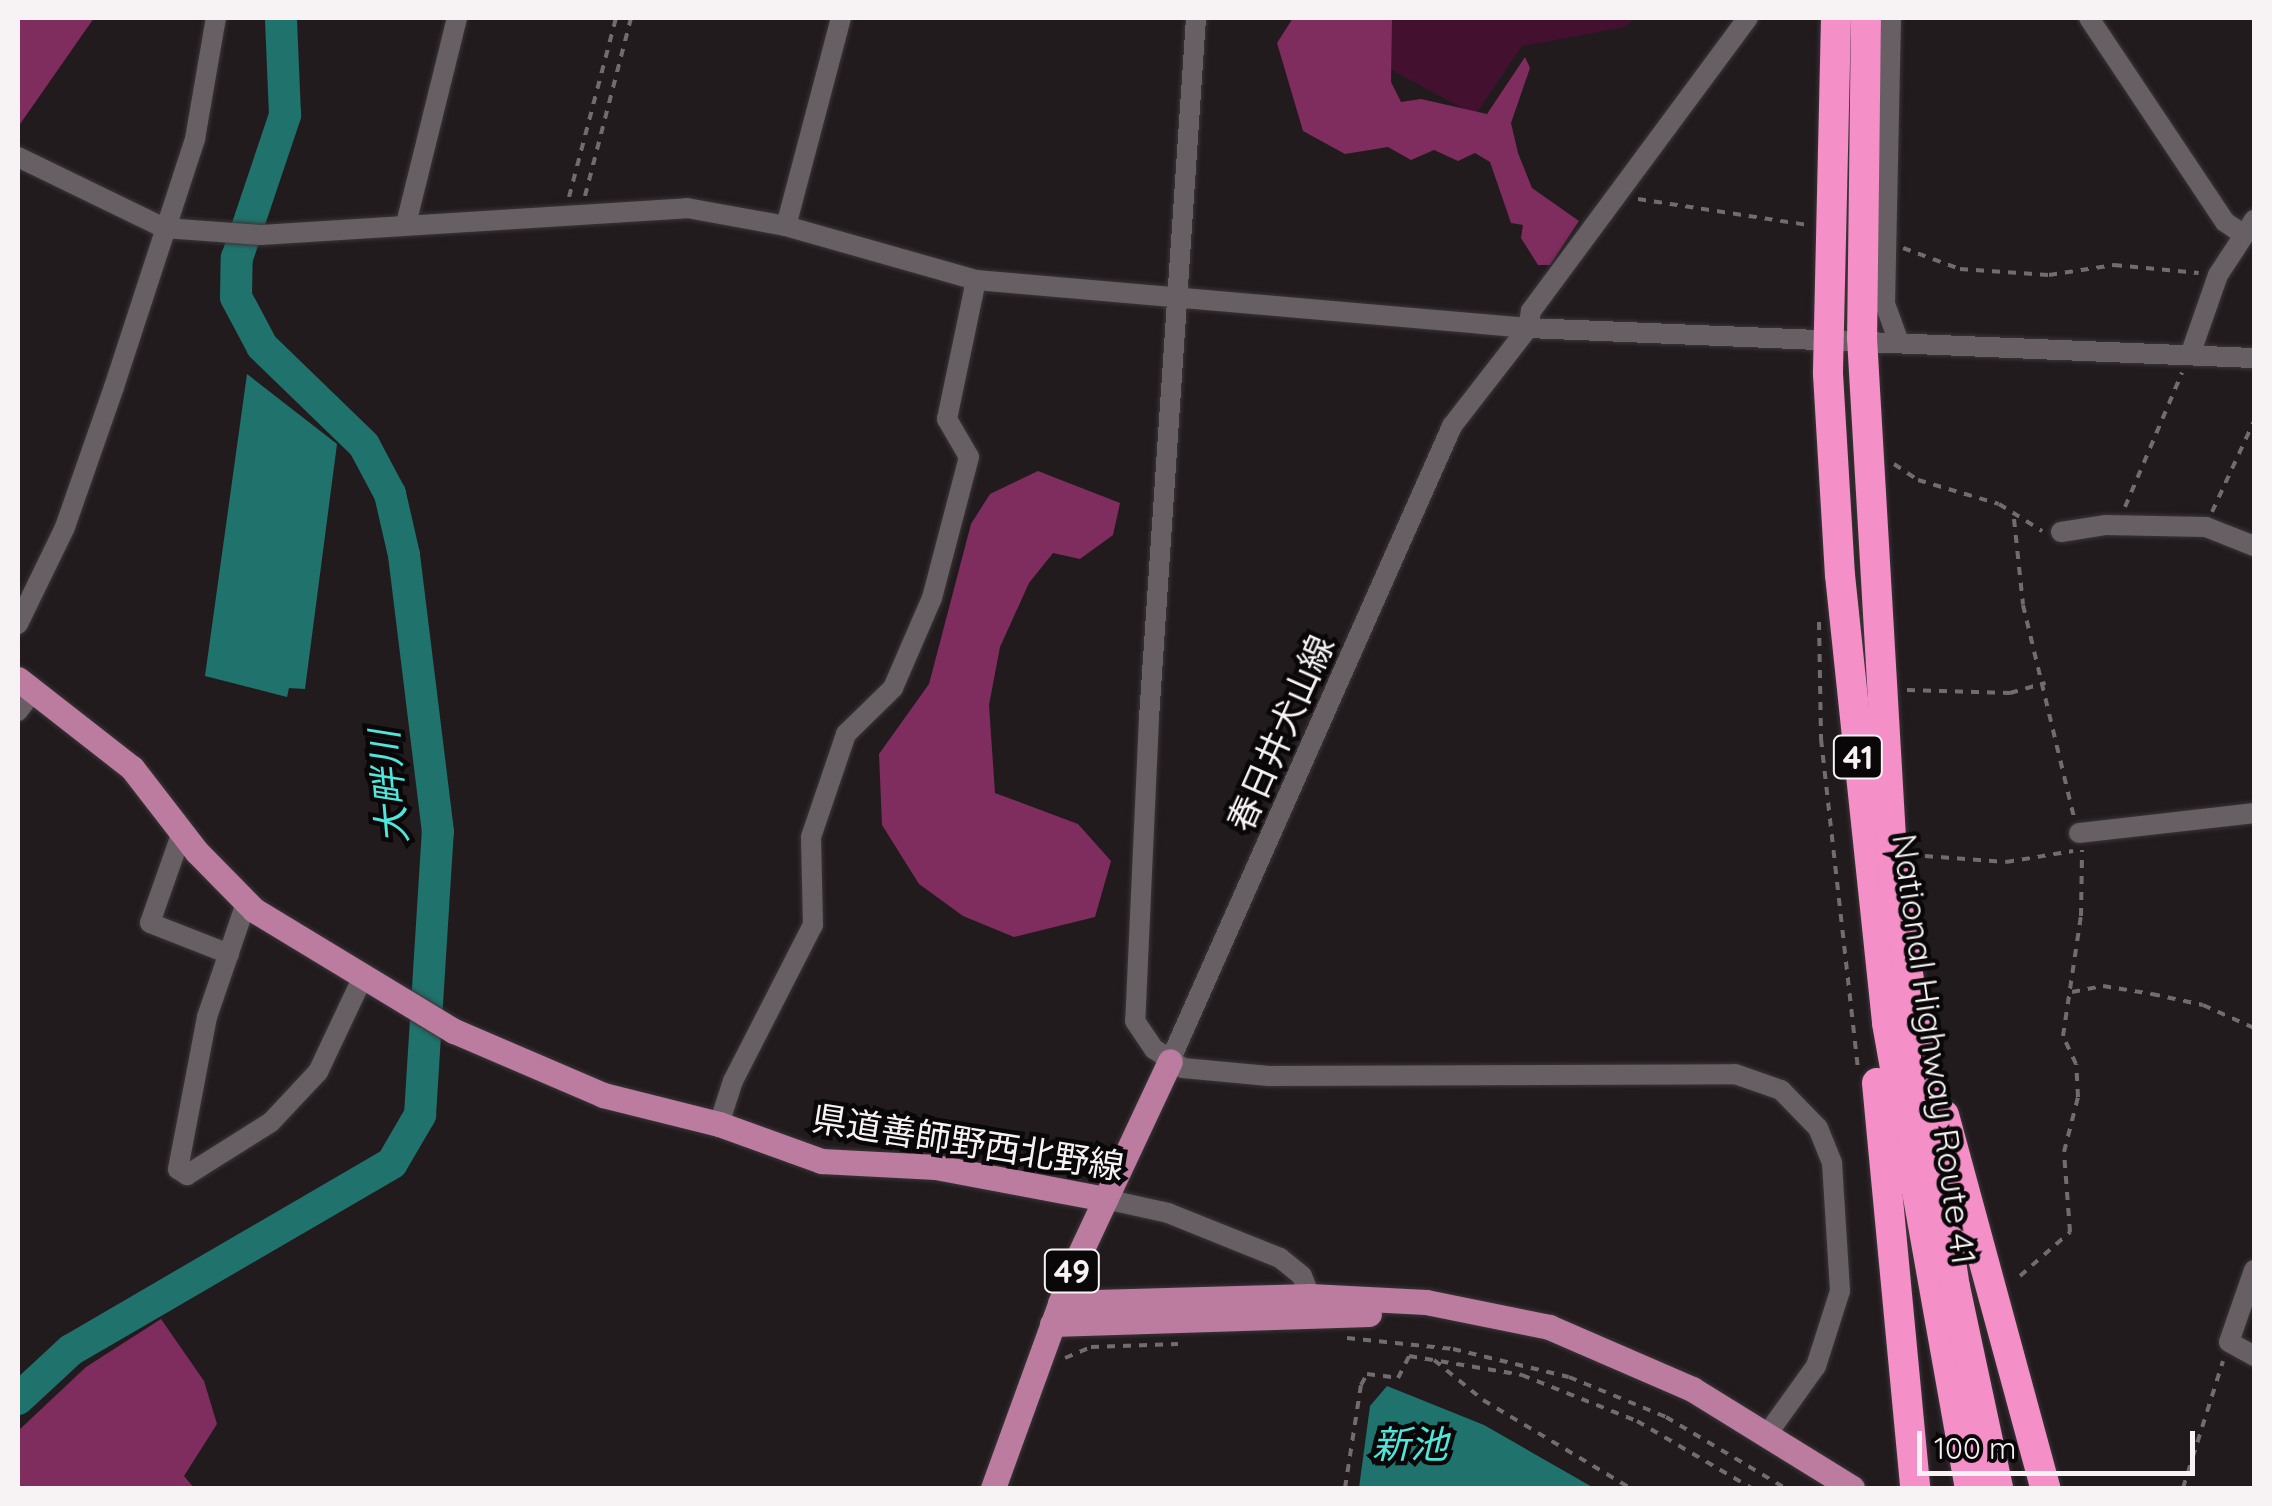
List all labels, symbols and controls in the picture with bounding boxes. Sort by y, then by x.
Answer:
street label: 春日井犬山線 [1218,629,1342,837]
water label: 大畔川 [361,728,417,846]
road number: 41 [1830,730,1886,784]
street label: National Highway Route 41 [1884,831,1986,1267]
street label: 県道善師野西北野線 [809,1097,1127,1187]
road number: 49 [1042,1244,1102,1298]
scale bar [1922,1411,2200,1473]
water label: 新池 [1372,1422,1448,1468]
text: 100 m [1934,1429,2016,1467]

